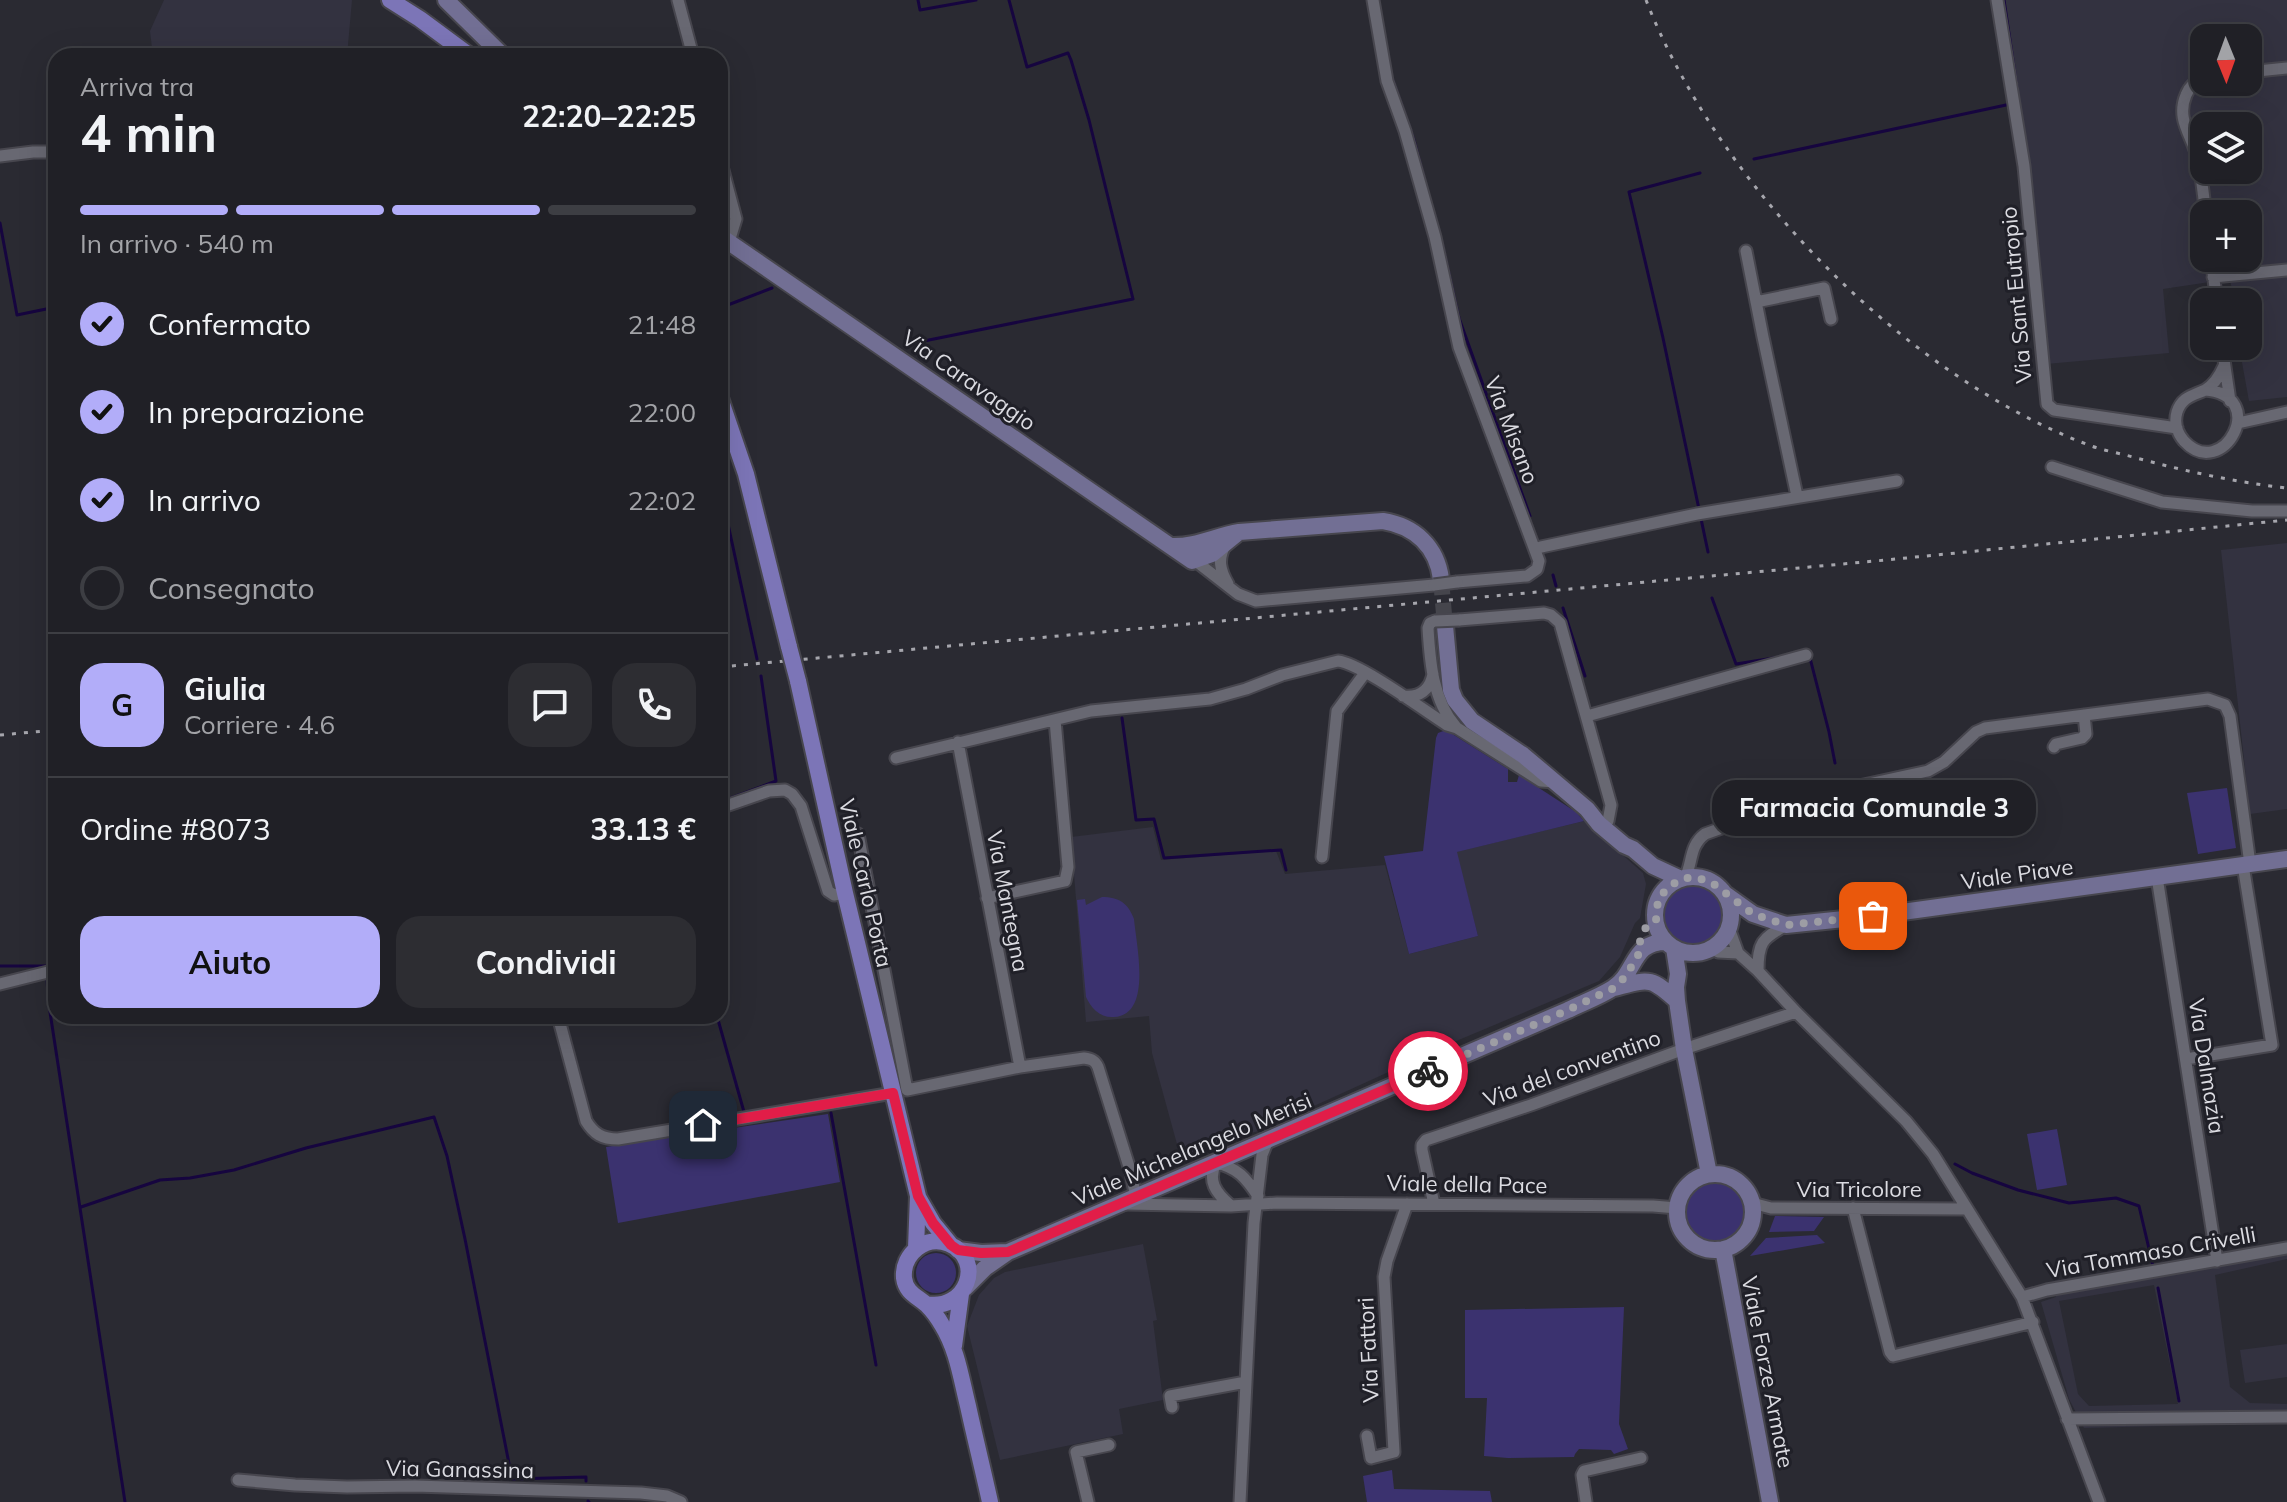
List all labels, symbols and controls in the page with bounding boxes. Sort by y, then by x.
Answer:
north arrow [2190,24,2262,96]
map controls [2190,24,2262,360]
text: Arriva tra [80,70,194,103]
text: 22:20–22:25 [522,97,696,135]
text: 4 min [80,100,217,165]
button: layers [2190,112,2262,184]
button: + [2190,200,2262,272]
street label: Via Sant Eutropio [1994,205,2038,385]
text: In arrivo · 540 m [80,227,274,260]
button: − [2190,288,2262,360]
icon: check [80,302,124,346]
text: Confermato [148,305,311,343]
text: 21:48 [628,308,696,341]
street label: Via Caravaggio [897,323,1041,437]
street label: Via Misano [1479,372,1545,488]
icon: check [80,390,124,434]
text: In preparazione [148,393,365,431]
text: 22:00 [628,396,696,429]
icon: check [80,478,124,522]
text: In arrivo [148,481,261,519]
text: 22:02 [628,484,696,517]
text: Consegnato [148,569,315,607]
button: chat [508,663,592,747]
button: phone [612,663,696,747]
text: Giulia [184,670,266,708]
text: G [111,686,133,724]
text: Corriere · 4.6 [184,708,335,741]
callout: Farmacia Comunale 3 [1711,780,2035,836]
text: Farmacia Comunale 3 [1739,791,2009,824]
street label: Viale Carlo Porta [833,796,899,970]
text: Ordine #8073 [80,810,271,848]
text: 33.13 € [590,810,696,848]
street label: Via Mantegna [981,828,1035,974]
street label: Viale Piave [1959,852,2075,896]
pin [1839,882,1907,950]
icon: bag [1851,894,1895,938]
button: Aiuto [80,916,380,1008]
button: Condividi [396,916,696,1008]
street label: Via Dalmazia [2182,996,2232,1136]
street label: Via del conventino [1480,1023,1664,1113]
courier [1388,1031,1468,1111]
icon: bike [1406,1049,1450,1093]
street label: Viale Michelangelo Merisi [1068,1086,1316,1212]
pin [669,1091,737,1159]
icon: home [681,1103,725,1147]
street label: Viale della Pace [1386,1169,1548,1199]
street label: Via Tricolore [1796,1175,1922,1203]
street label: Via Tommaso Crivelli [2044,1220,2258,1284]
street label: Viale Forze Armate [1736,1274,1800,1470]
street label: Via Fattori [1351,1297,1385,1403]
street label: Via Ganassina [386,1454,534,1484]

